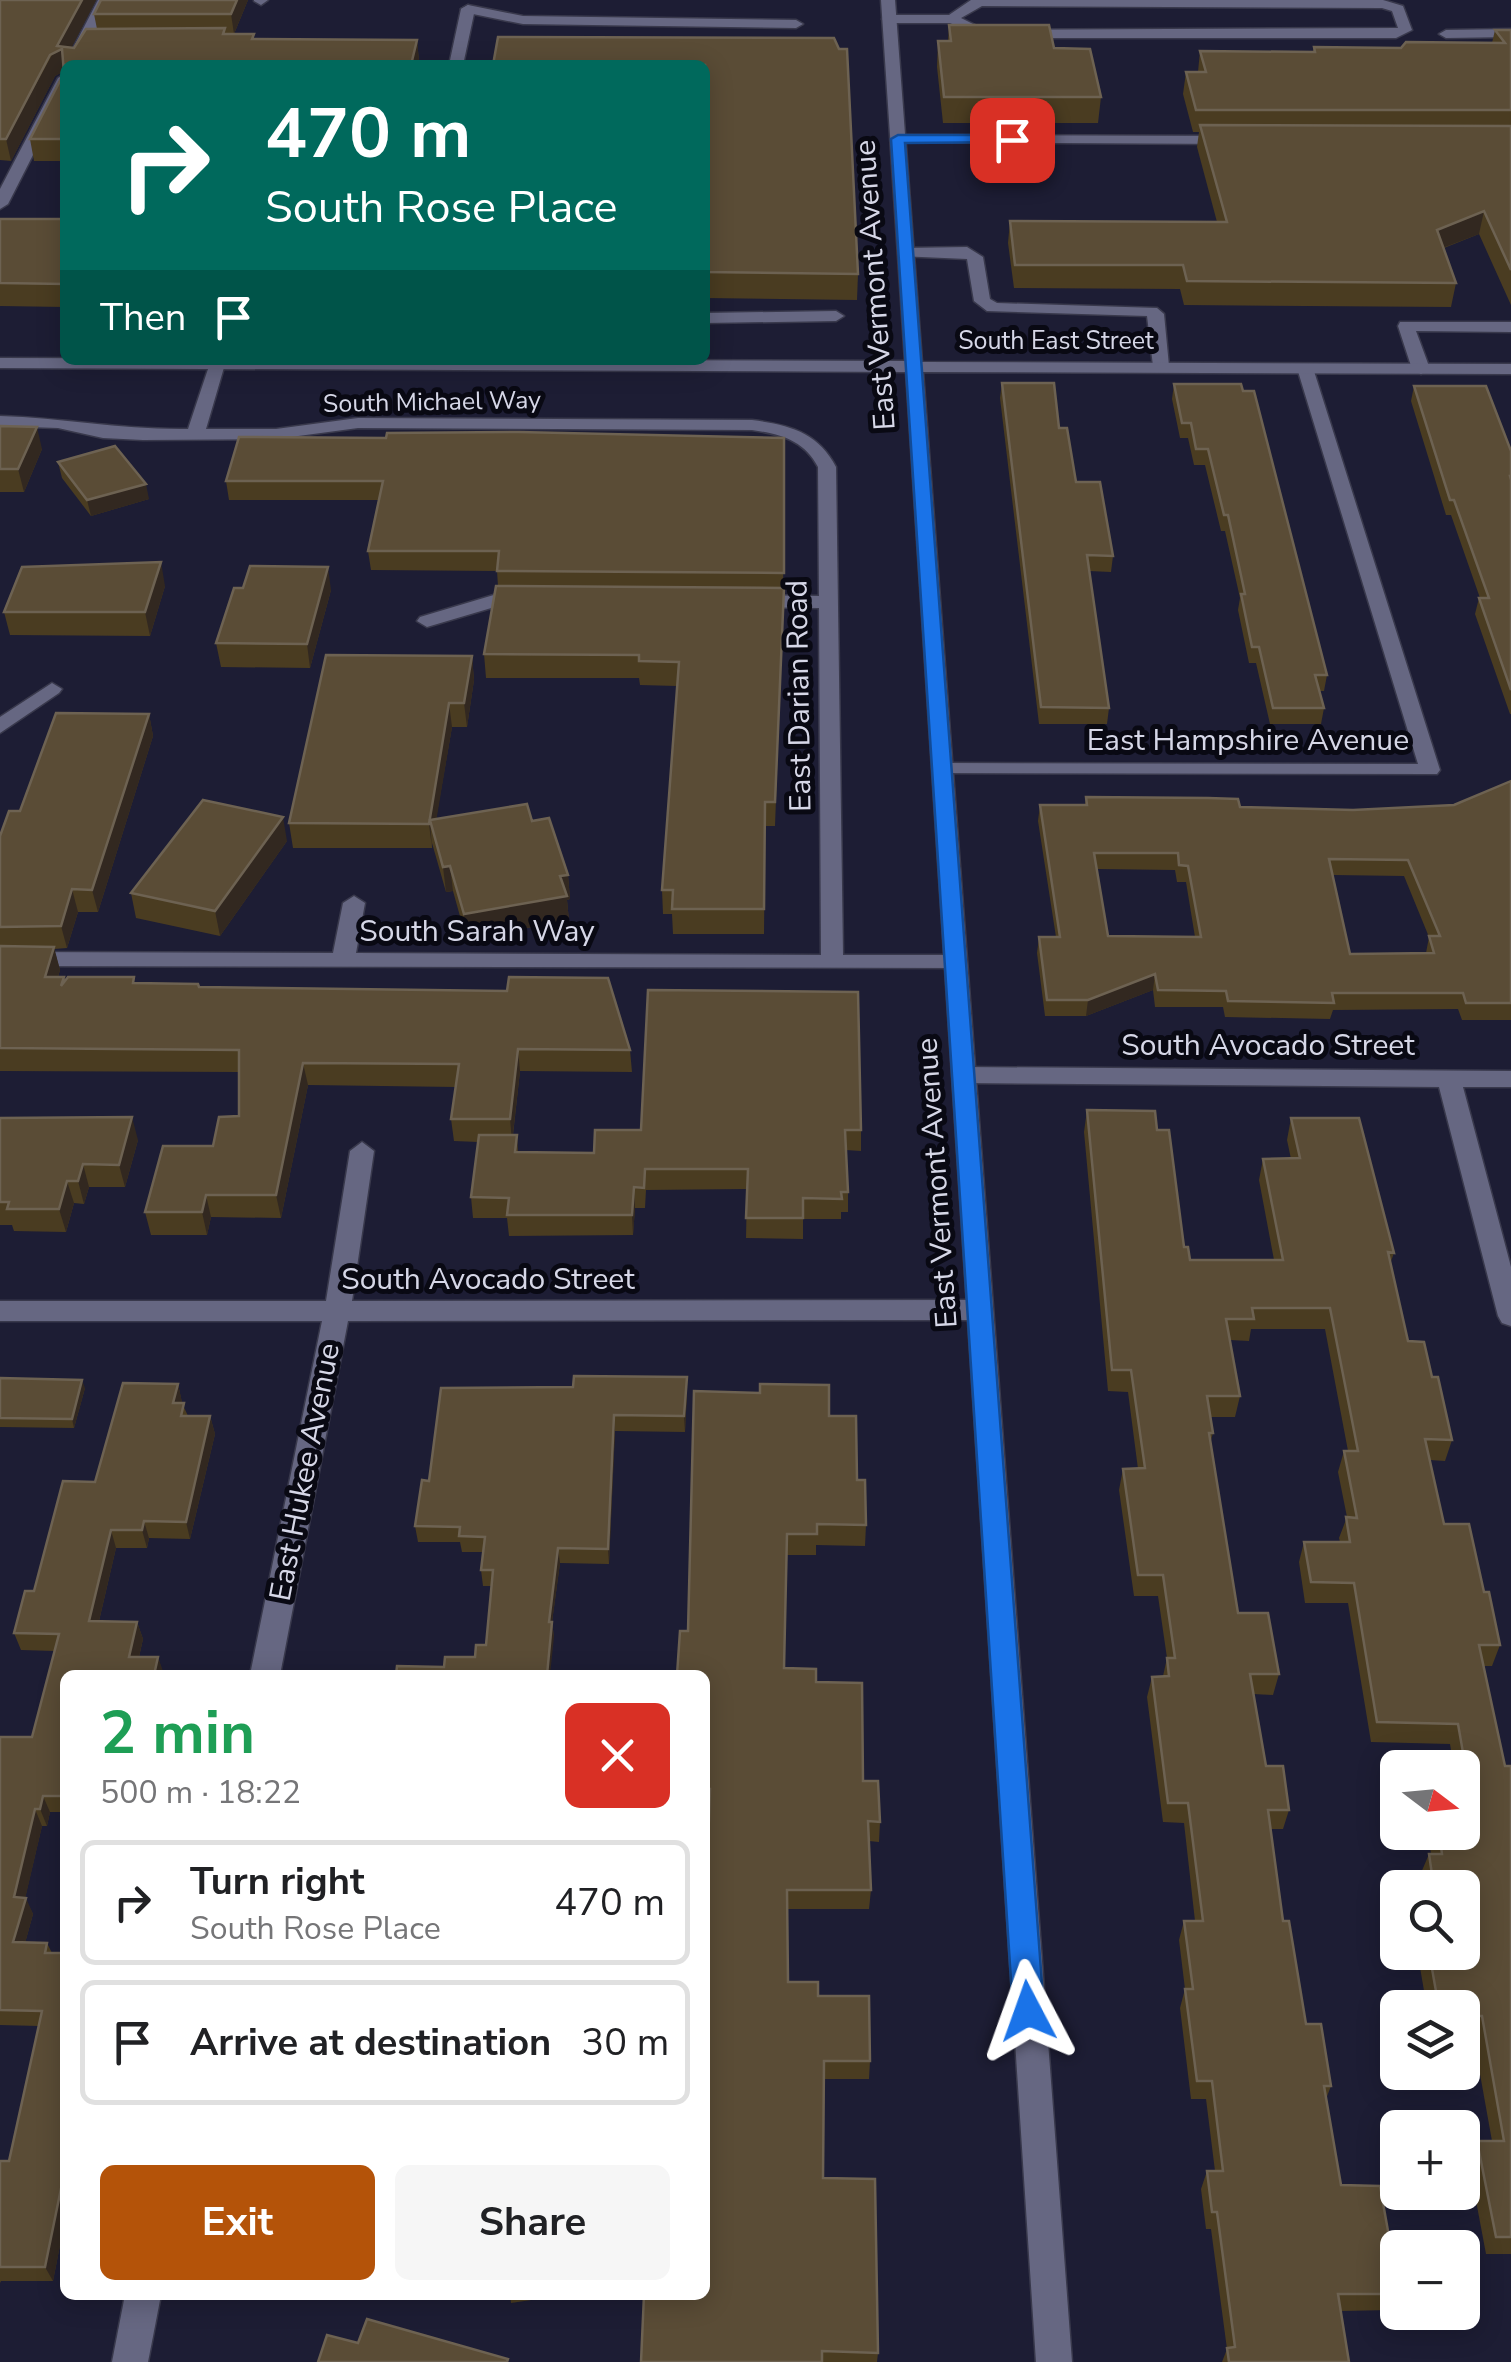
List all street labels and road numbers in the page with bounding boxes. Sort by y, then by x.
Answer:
street label: East Vermont Avenue [844,138,906,432]
street label: South East Street [958,324,1154,358]
street label: South Michael Way [323,383,541,421]
street label: East Darian Road [776,580,822,812]
street label: East Hampshire Avenue [1087,720,1409,761]
street label: South Sarah Way [359,911,595,952]
street label: South Avocado Street [1121,1025,1415,1066]
street label: East Vermont Avenue [906,1036,968,1330]
street label: South Avocado Street [341,1259,635,1300]
street label: East Hukee Avenue [260,1340,350,1604]

